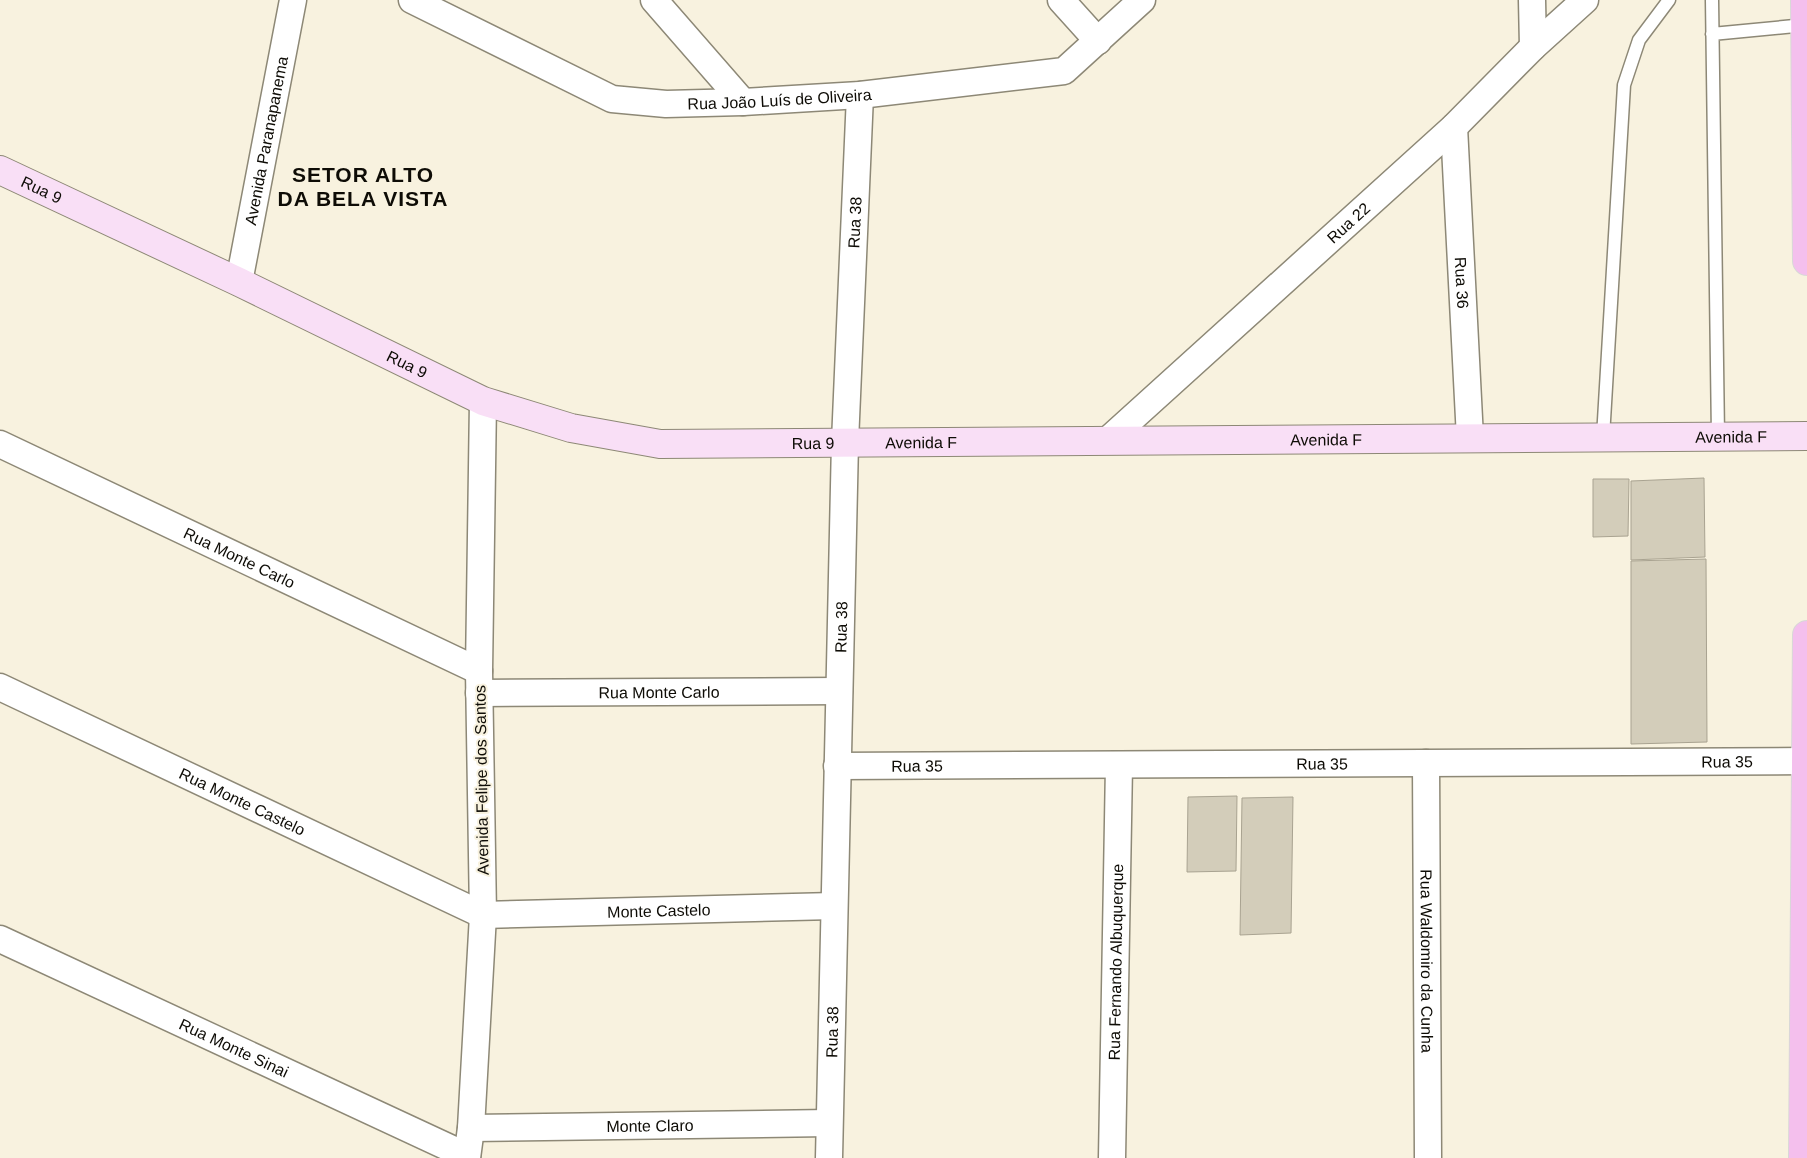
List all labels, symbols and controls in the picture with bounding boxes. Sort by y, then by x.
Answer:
street label: Avenida Paranapanema [242,55,291,226]
street label: Rua João Luís de Oliveira [687,86,873,112]
district label: SETOR ALTO DA BELA VISTA [278,163,448,210]
street label: Rua 9 [18,173,64,207]
street label: Rua 38 [845,196,865,249]
street label: Rua 22 [1324,199,1374,247]
street label: Rua 36 [1452,257,1471,309]
street label: Rua 9 [384,347,430,381]
street label: Avenida F [1695,428,1767,446]
street label: Avenida F [1290,431,1362,449]
street label: Avenida F [885,434,957,451]
street label: Rua 9 [792,435,835,452]
street label: Rua Monte Carlo [181,524,298,592]
street label: Rua 38 [832,601,850,653]
street label: Rua Monte Carlo [598,684,720,701]
street label: Avenida Felipe dos Santos [471,685,492,875]
street label: Rua 35 [1701,753,1753,771]
street label: Rua 35 [1296,755,1348,773]
street label: Rua 35 [891,757,943,775]
street label: Rua Monte Castelo [177,765,308,839]
street label: Rua Fernando Albuquerque [1106,863,1126,1061]
street label: Rua Waldomiro da Cunha [1418,869,1435,1053]
street label: Monte Castelo [607,901,711,921]
street label: Rua 38 [823,1006,841,1058]
street label: Rua Monte Sinai [176,1016,291,1081]
street label: Monte Claro [606,1117,694,1135]

